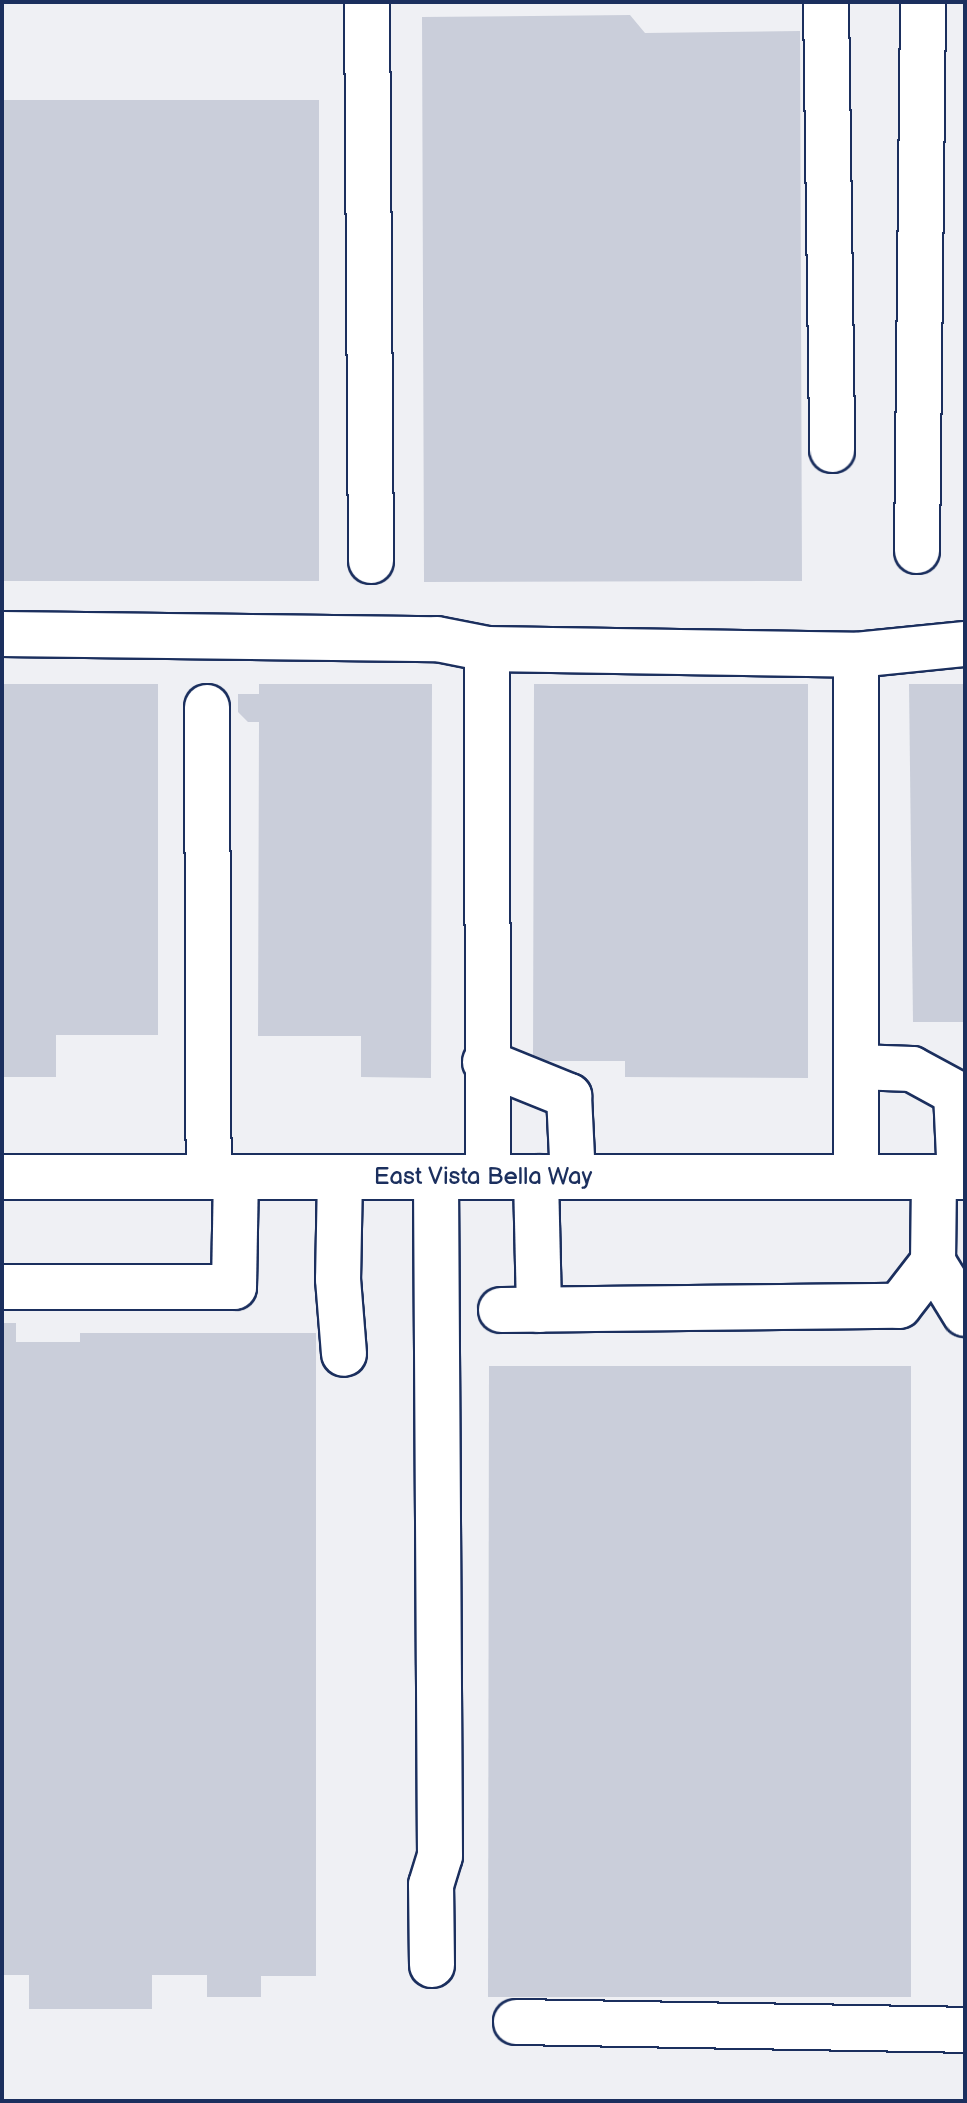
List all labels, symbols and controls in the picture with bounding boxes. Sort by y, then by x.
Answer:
street label: East Vista Bella Way [373,1163,593,1191]

